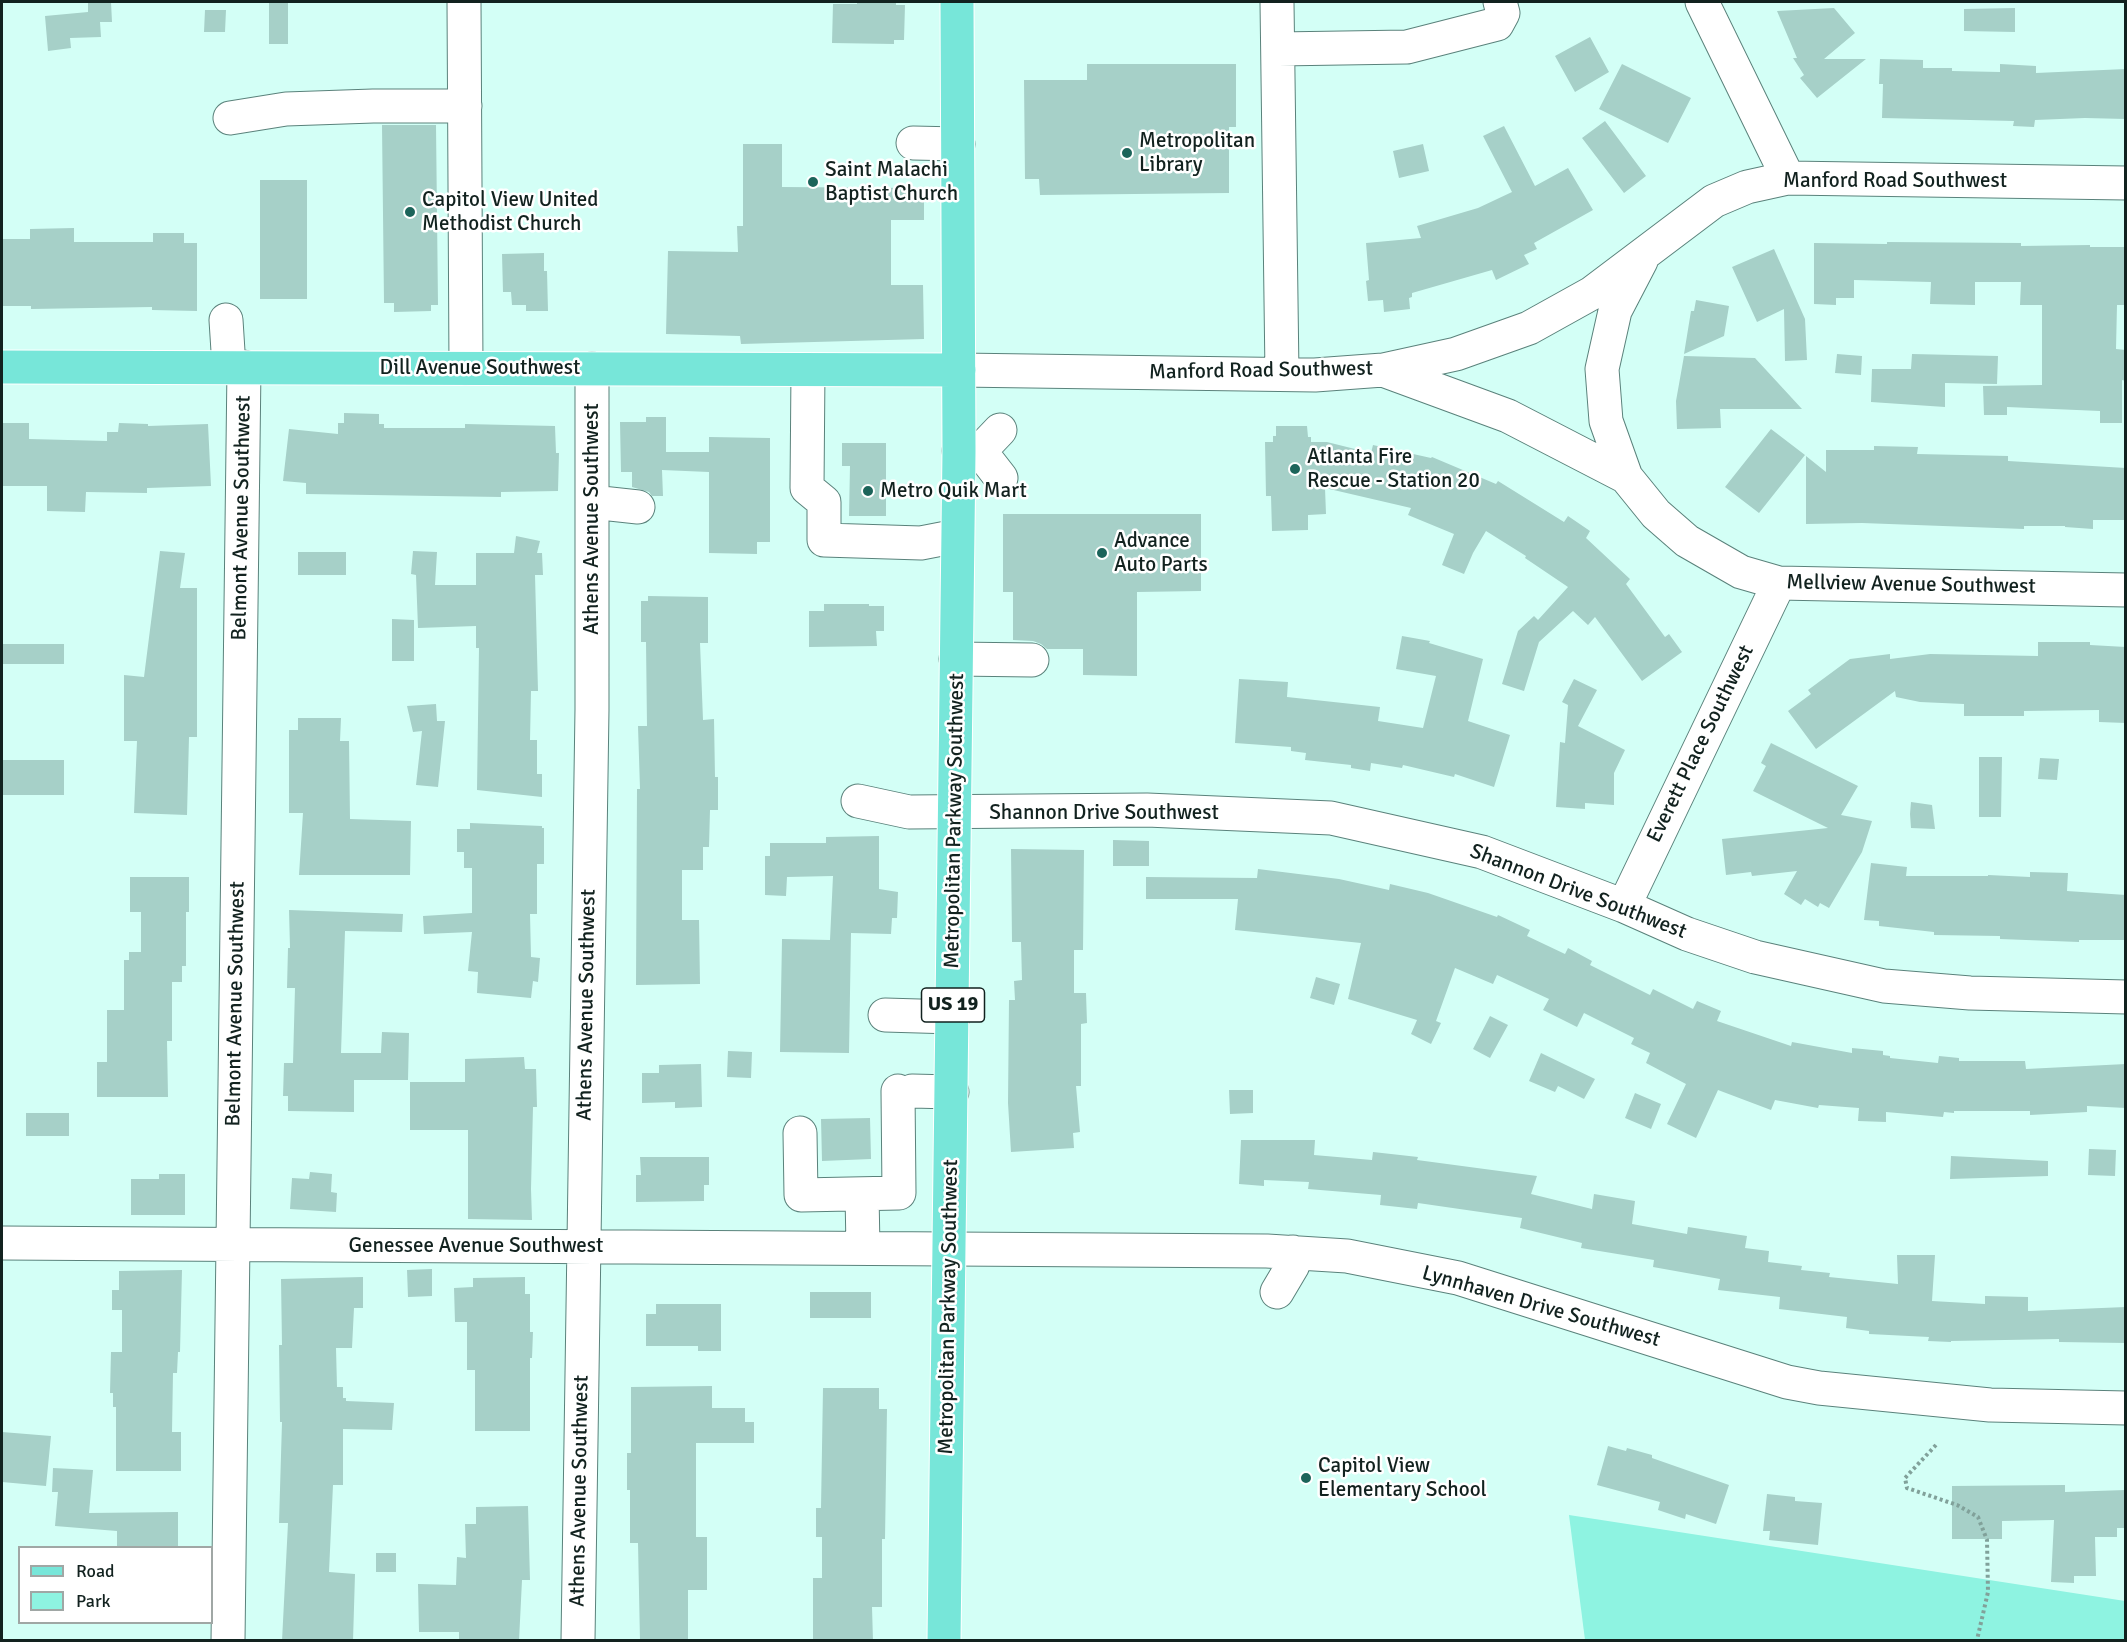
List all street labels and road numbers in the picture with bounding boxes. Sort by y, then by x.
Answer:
street label: Manford Road Southwest [1783,168,2007,194]
street label: Dill Avenue Southwest [380,355,580,381]
street label: Manford Road Southwest [1149,356,1373,386]
street label: Belmont Avenue Southwest [227,395,257,641]
street label: Athens Avenue Southwest [579,403,605,635]
street label: Mellview Avenue Southwest [1786,570,2036,600]
street label: Everett Place Southwest [1642,641,1760,847]
street label: Metropolitan Parkway Southwest [940,673,970,969]
street label: Shannon Drive Southwest [989,800,1219,826]
street label: Shannon Drive Southwest [1466,839,1690,945]
street label: Belmont Avenue Southwest [221,881,251,1127]
street label: Athens Avenue Southwest [572,889,602,1121]
road number: US 19 [922,988,984,1022]
street label: Metropolitan Parkway Southwest [934,1159,964,1455]
street label: Genessee Avenue Southwest [349,1233,603,1259]
street label: Lynnhaven Drive Southwest [1419,1261,1663,1353]
street label: Athens Avenue Southwest [565,1375,595,1607]

